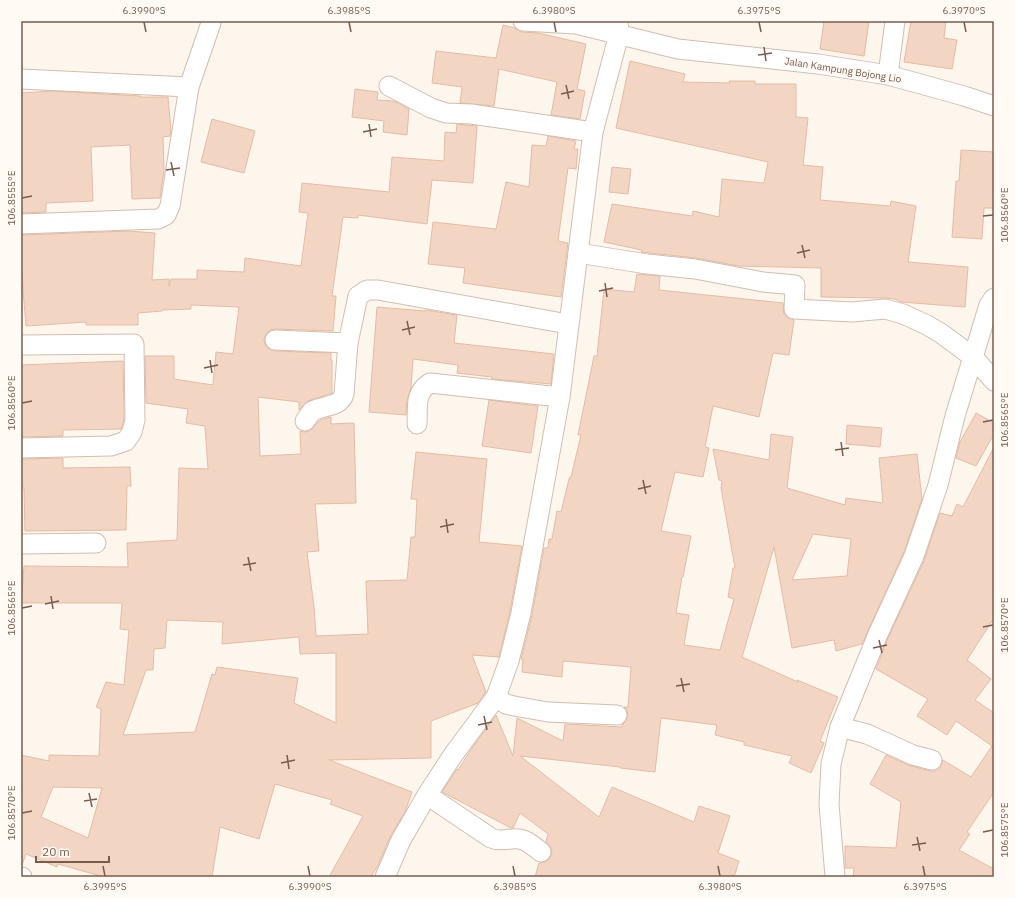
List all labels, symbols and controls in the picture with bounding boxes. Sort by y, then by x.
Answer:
text: 6.3990°S [122,4,166,17]
text: 6.3985°S [327,4,371,17]
text: 6.3980°S [532,4,576,17]
text: 6.3975°S [737,4,781,17]
text: 6.3970°S [942,4,986,17]
street label: Jalan Kampung Bojong Lio [784,54,903,86]
text: 106.8555°E [5,170,18,226]
text: 106.8560°E [998,187,1011,243]
text: 106.8560°E [5,375,18,431]
text: 106.8565°E [998,392,1011,448]
text: 106.8565°E [5,580,18,636]
text: 106.8570°E [998,597,1011,653]
text: 106.8570°E [5,785,18,841]
text: 106.8575°E [998,802,1011,858]
scale bar [36,838,109,864]
text: 20 m [42,844,70,859]
text: 6.3995°S [83,880,127,893]
text: 6.3990°S [288,880,332,893]
text: 6.3985°S [493,880,537,893]
text: 6.3980°S [698,880,742,893]
text: 6.3975°S [903,880,947,893]

